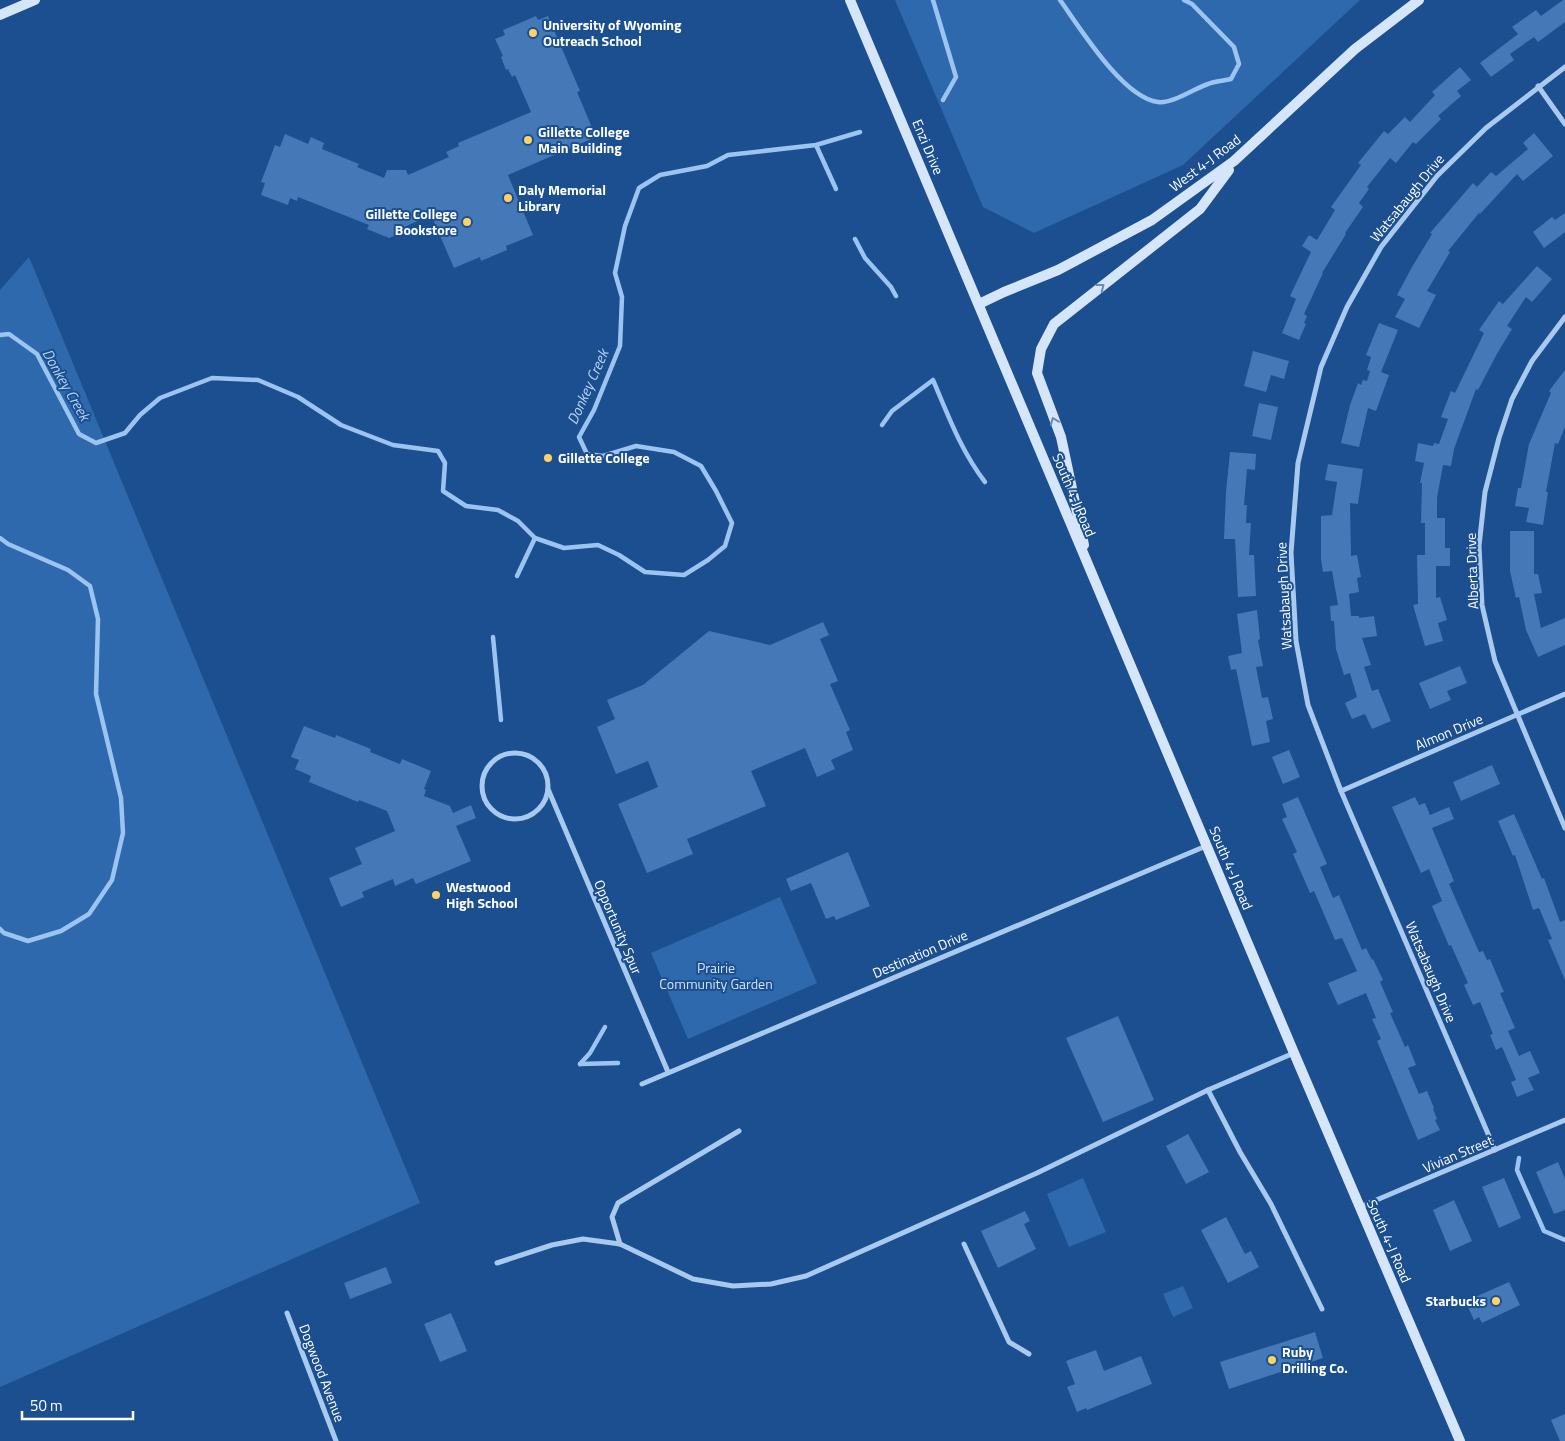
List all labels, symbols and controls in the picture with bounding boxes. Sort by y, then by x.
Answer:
place label: University of Wyoming Outreach School [543,14,682,51]
marker: University of Wyoming Outreach School [527,27,539,39]
street label: Enzi Drive [907,116,950,178]
place label: Gillette College Main Building [538,121,630,158]
street label: West 4-J Road [1165,129,1245,196]
marker: Gillette College Main Building [522,134,534,146]
street label: Watsabaugh Drive [1365,149,1449,246]
place label: Daly Memorial Library [518,179,606,216]
marker: Daly Memorial Library [502,192,514,204]
place label: Gillette College Bookstore [365,203,457,240]
marker: Gillette College Bookstore [461,216,473,228]
one-way arrow [1095,285,1104,293]
water label: Donkey Creek [561,343,615,428]
water label: Donkey Creek [36,344,98,427]
one-way arrow [1050,417,1060,426]
place label: Gillette College [558,447,650,468]
street label: South 4-J Road [1047,450,1102,540]
marker: Gillette College [542,452,554,464]
street label: Alberta Drive [1460,532,1483,610]
street label: Watsabaugh Drive [1270,542,1297,650]
street label: Almon Drive [1412,708,1486,755]
street label: South 4-J Road [1204,823,1259,913]
place label: Westwood High School [446,876,518,913]
street label: Opportunity Spur [589,876,648,978]
marker: Westwood High School [430,889,442,901]
street label: Watsabaugh Drive [1401,918,1462,1026]
street label: Destination Drive [869,924,971,983]
park label: Prairie Community Garden [659,957,773,994]
street label: Vivian Street [1419,1129,1496,1178]
street label: South 4-J Road [1362,1196,1417,1286]
place label: Starbucks [1426,1290,1486,1311]
marker: Starbucks [1490,1295,1502,1307]
street label: Dogwood Avenue [294,1321,351,1425]
place label: Ruby Drilling Co. [1282,1341,1348,1378]
marker: Ruby Drilling Co. [1266,1354,1278,1366]
scale bar [22,1388,134,1420]
text: 50 m [30,1394,63,1417]

